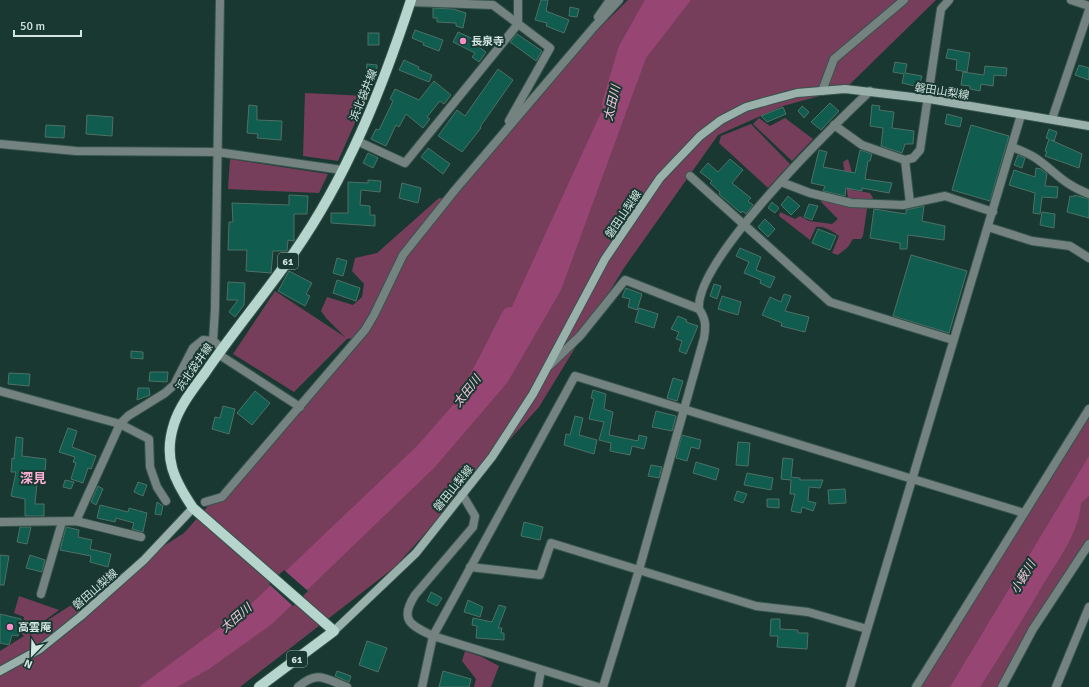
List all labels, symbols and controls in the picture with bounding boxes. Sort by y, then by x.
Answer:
scale bar [14,12,81,38]
text: 50 m [20,19,45,34]
place label: 長泉寺 [471,35,504,48]
marker: 長泉寺 [458,36,468,46]
street label: 浜北袋井線 [347,67,380,123]
street label: 磐田山梨線 [914,81,970,102]
water label: 太田川 [601,82,624,122]
street label: 磐田山梨線 [603,188,644,241]
road number: 61 [278,253,298,269]
street label: 浜北袋井線 [173,341,216,394]
water label: 太田川 [450,371,486,410]
street label: 磐田山梨線 [431,463,476,514]
district label: 深見 [20,471,46,487]
water label: 小薮川 [1008,556,1040,597]
street label: 磐田山梨線 [70,566,120,612]
water label: 太田川 [218,600,256,636]
place label: 高雲庵 [18,621,52,634]
marker: 高雲庵 [5,622,15,632]
north arrow [12,635,52,675]
road number: 61 [287,651,307,667]
text: N [22,656,34,671]

